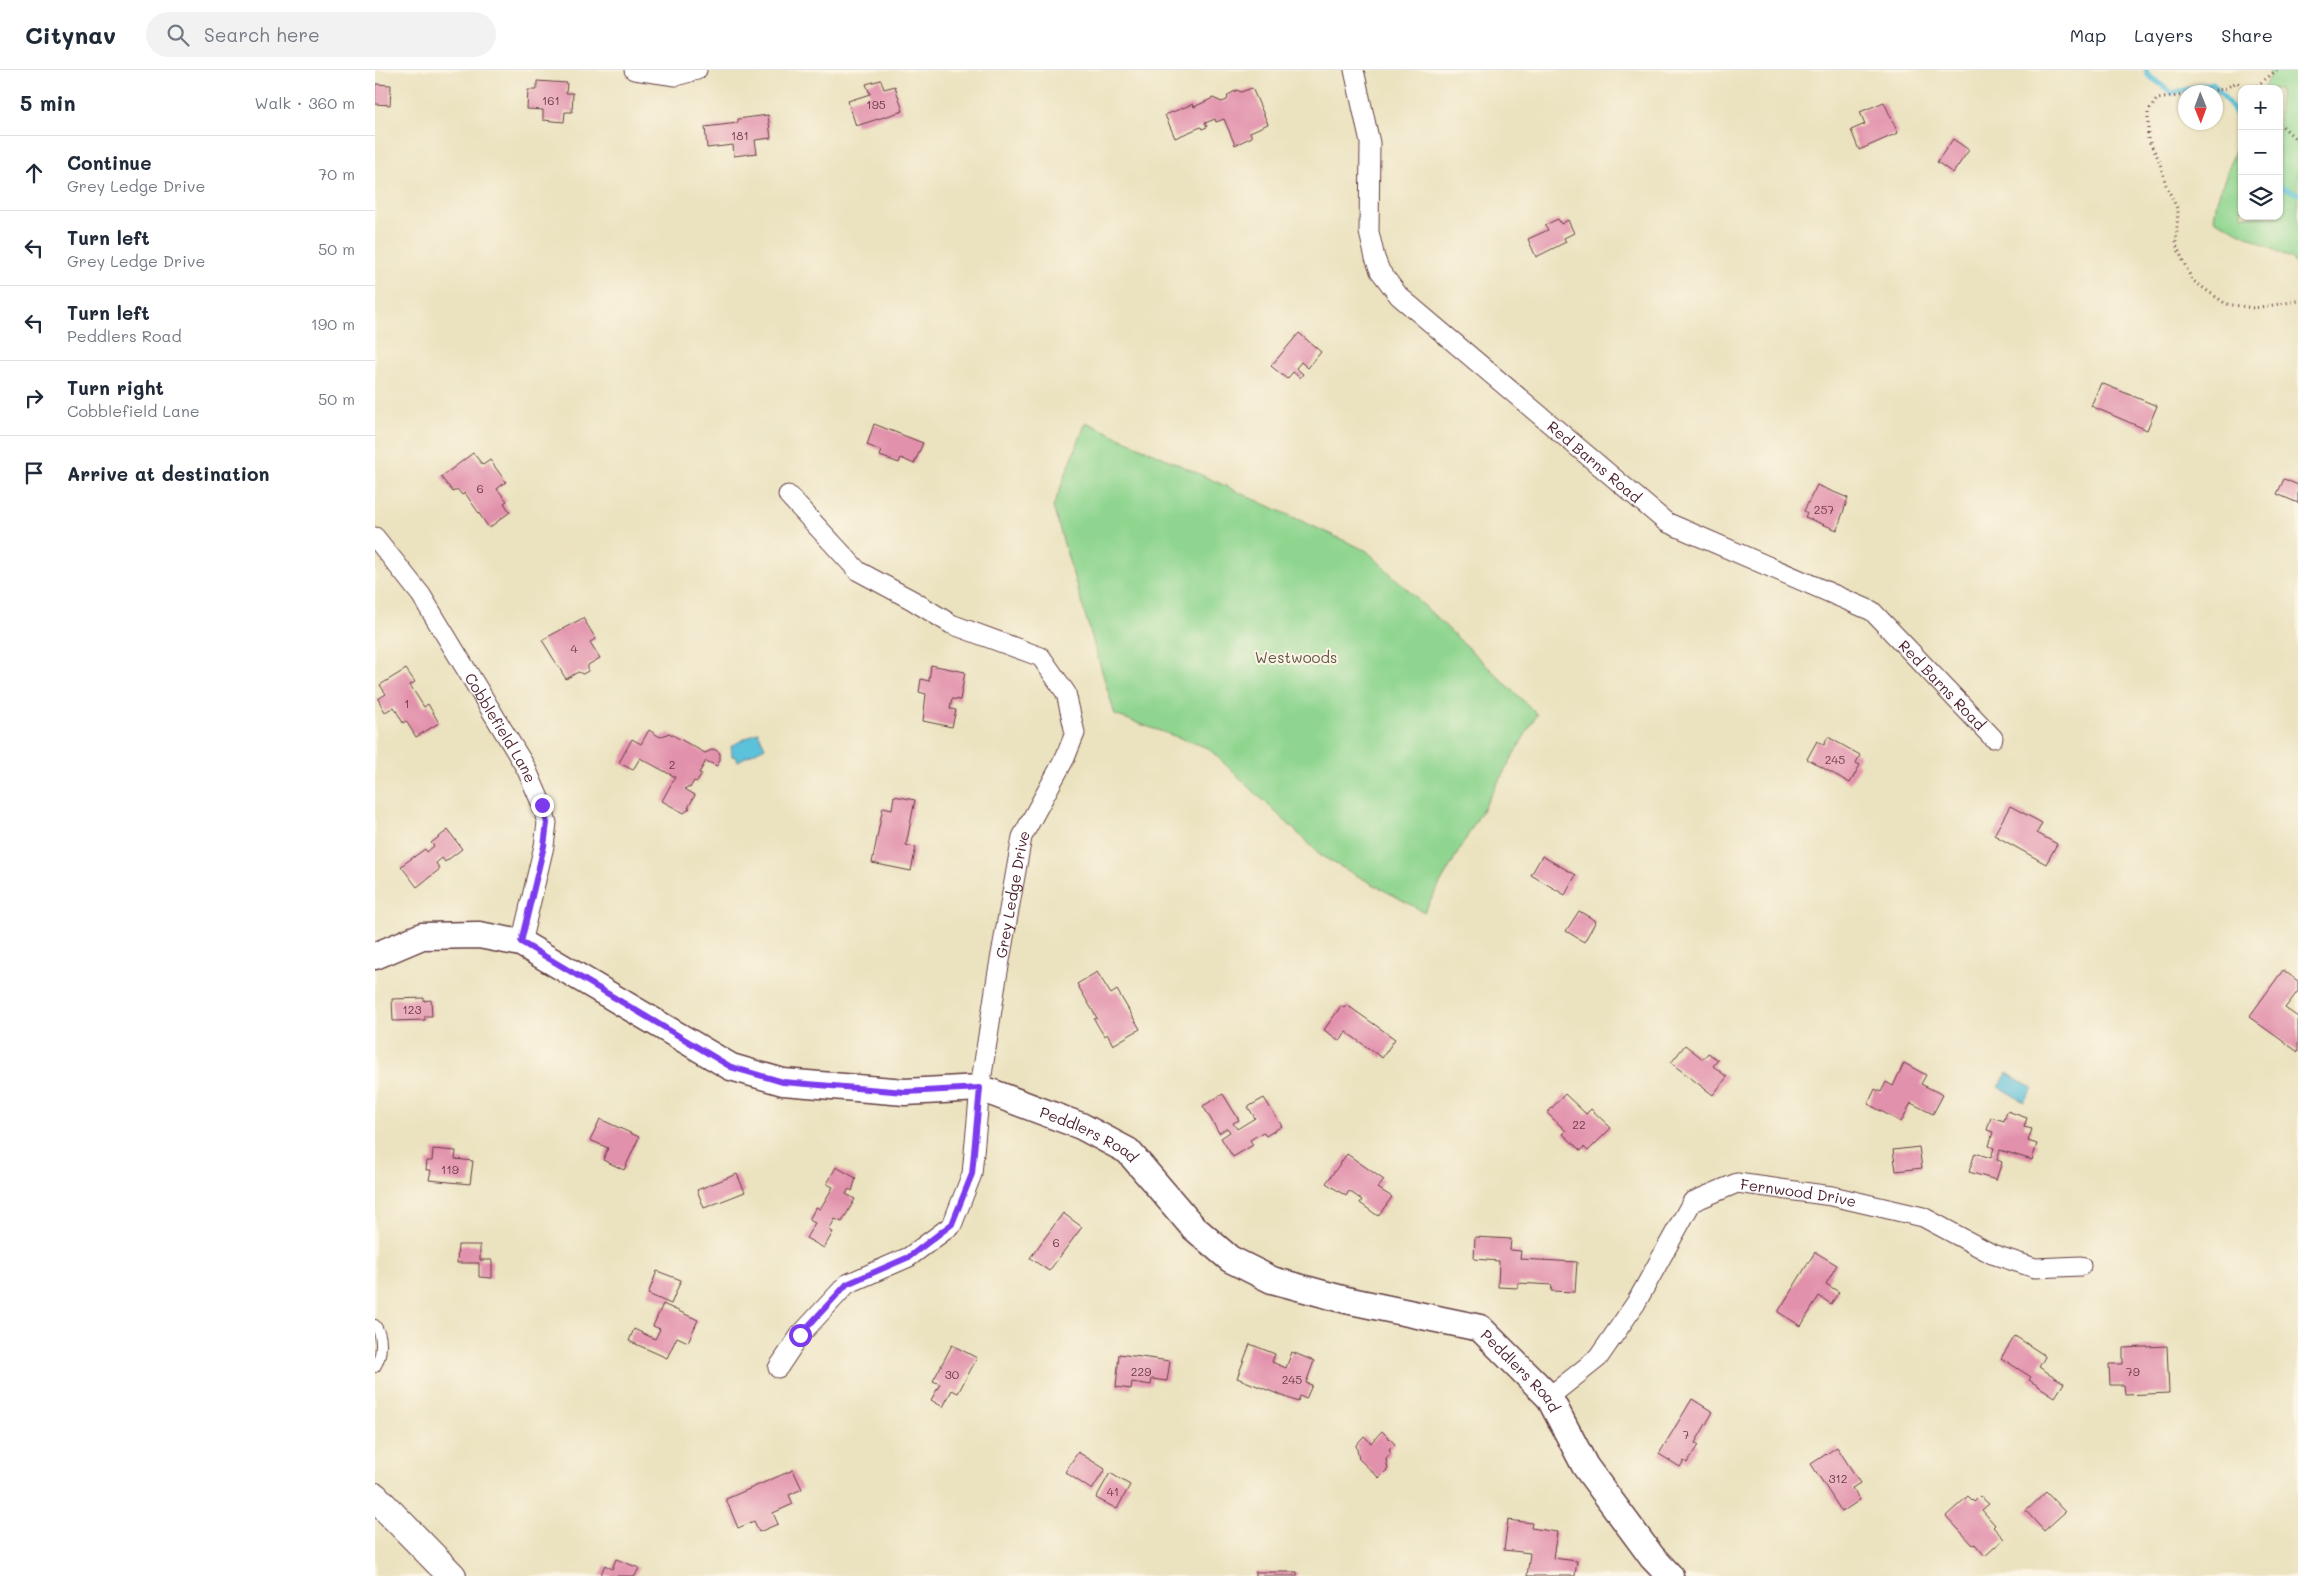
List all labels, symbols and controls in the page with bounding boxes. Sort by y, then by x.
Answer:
search box [146,12,496,57]
text: Citynav [25,19,116,50]
icon: search [164,21,192,49]
text: Search here [204,22,320,47]
text: Map [2070,23,2106,47]
text: Layers [2134,23,2193,47]
text: Share [2221,23,2273,47]
north arrow [2178,85,2223,130]
map controls [2238,85,2283,220]
button: + [2238,85,2283,130]
text: 5 min [20,89,76,116]
text: Walk · 360 m [254,92,355,113]
house number: 161 [542,92,560,108]
house number: 195 [866,96,886,112]
house number: 181 [731,127,749,143]
button: − [2238,130,2283,175]
text: Continue [67,150,152,175]
icon: ahead [20,159,48,187]
text: 70 m [318,163,355,184]
text: Grey Ledge Drive [67,175,205,196]
button: layers [2238,175,2283,220]
text: Turn left [67,225,150,250]
icon: left [20,234,48,262]
text: 50 m [318,238,355,259]
text: Grey Ledge Drive [67,250,205,271]
text: Turn left [67,300,150,325]
icon: left [20,309,48,337]
text: 190 m [311,313,355,334]
text: Peddlers Road [67,325,182,346]
text: Turn right [67,375,164,400]
icon: right [20,384,48,412]
text: 50 m [318,388,355,409]
text: Cobblefield Lane [67,400,200,421]
street label: Red Barns Road [1543,416,1646,507]
icon: arrive [20,459,48,487]
text: Arrive at destination [67,461,270,486]
house number: 6 [476,480,484,496]
house number: 257 [1814,501,1835,517]
street label: Red Barns Road [1895,636,1990,734]
house number: 4 [570,640,578,656]
park label: Westwoods [1255,647,1337,667]
street label: Cobblefield Lane [461,669,541,786]
house number: 1 [404,695,410,711]
house number: 245 [1825,751,1845,767]
house number: 2 [669,756,675,772]
route end [531,794,554,817]
street label: Grey Ledge Drive [991,826,1034,960]
house number: 123 [402,1001,422,1017]
street label: Peddlers Road [1037,1101,1143,1166]
house number: 22 [1572,1116,1586,1132]
house number: 119 [441,1161,459,1177]
street label: Fernwood Drive [1739,1174,1858,1211]
house number: 6 [1052,1234,1060,1250]
route start [789,1324,812,1347]
street label: Peddlers Road [1477,1325,1565,1415]
house number: 229 [1131,1363,1151,1379]
house number: 79 [2126,1363,2140,1379]
house number: 30 [945,1366,960,1382]
house number: 245 [1282,1371,1302,1387]
house number: 7 [1683,1426,1690,1442]
house number: 312 [1828,1470,1848,1486]
house number: 41 [1107,1483,1119,1499]

